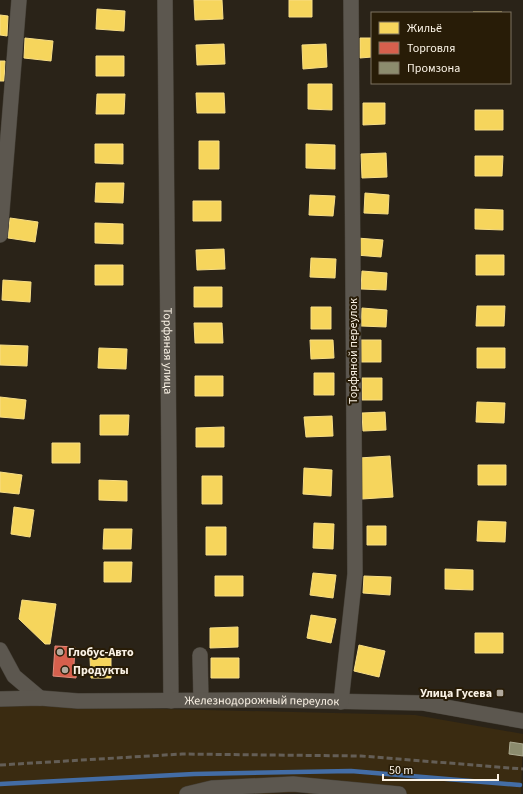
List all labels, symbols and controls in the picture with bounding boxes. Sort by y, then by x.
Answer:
legend [371,12,511,84]
text: Жильё [407,20,442,37]
text: Торговля [407,40,455,57]
text: Промзона [407,60,460,77]
street label: Торфяной переулок [345,298,362,404]
street label: Торфяная улица [159,308,176,394]
place label: Глобус-Авто [68,644,134,661]
marker: Глобус-Авто [55,647,65,657]
place label: Продукты [73,662,129,679]
marker: Продукты [60,665,70,675]
place label: Улица Гусева [420,685,492,702]
marker: Улица Гусева [495,688,505,698]
street label: Железнодорожный переулок [184,692,340,710]
scale bar [383,756,498,782]
text: 50 m [389,762,413,779]

